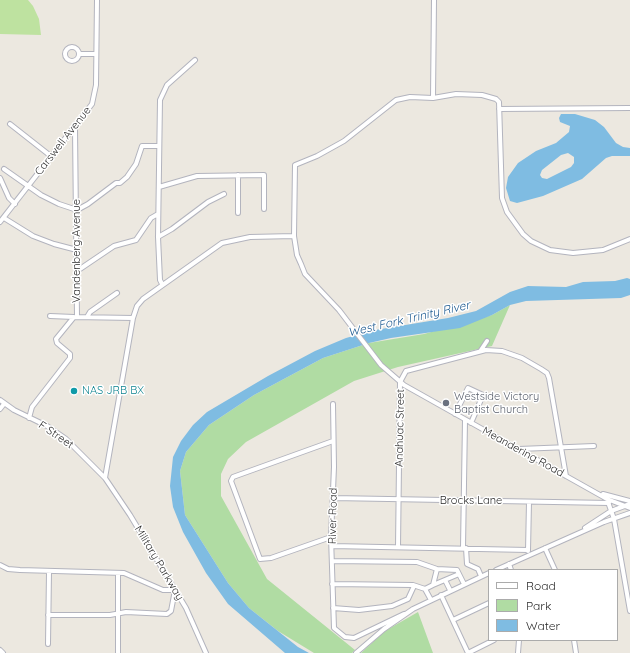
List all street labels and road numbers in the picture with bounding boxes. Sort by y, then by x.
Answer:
street label: Carswell Avenue [32,104,94,178]
street label: Vandenberg Avenue [70,199,84,303]
street label: Anahuac Street [393,389,407,467]
street label: F Street [36,419,76,451]
street label: Meandering Road [480,424,566,480]
street label: River Road [326,488,340,544]
street label: Brocks Lane [440,494,502,508]
street label: Military Parkway [132,523,186,603]

